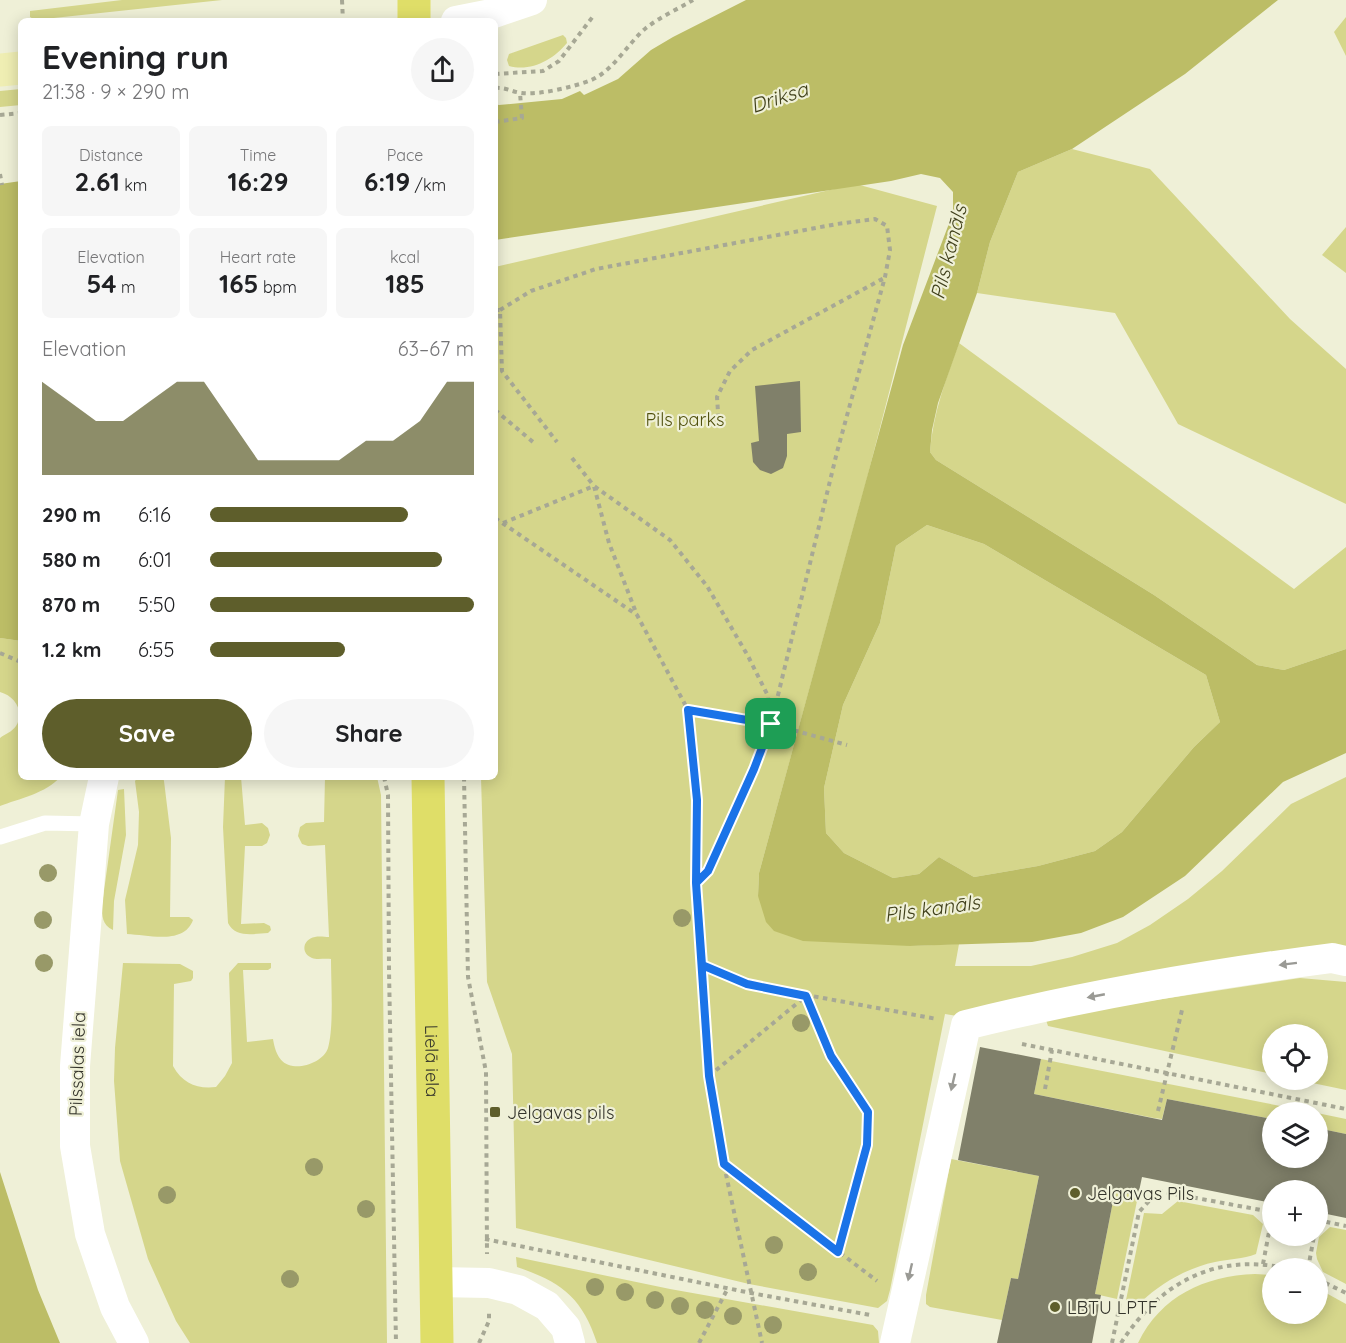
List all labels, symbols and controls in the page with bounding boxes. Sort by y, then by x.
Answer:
text: Evening run [42,36,229,77]
button: share [411,38,474,101]
water label: Driksa [747,75,813,118]
text: 21:38 · 9 × 290 m [42,79,190,104]
text: Distance [79,145,143,165]
text: Time [240,145,276,165]
text: Pace [387,145,423,165]
text: 2.61 [75,165,120,198]
text: 16:29 [227,165,289,198]
text: 6:19 [364,165,410,198]
text: km [120,175,147,195]
text: /km [410,175,446,195]
water label: Pils kanāls [924,201,972,302]
text: Elevation [77,247,145,267]
text: Heart rate [220,247,296,267]
text: kcal [390,247,420,267]
text: 54 [86,267,117,300]
text: 165 [219,267,259,300]
text: 185 [385,267,425,300]
text: m [117,277,136,297]
text: bpm [259,277,297,297]
text: Elevation [42,336,126,361]
text: 63–67 m [398,336,474,361]
park label: Pils parks [646,408,724,431]
text: 290 m [42,502,101,527]
text: 6:16 [138,502,171,527]
text: 580 m [42,547,101,572]
text: 6:01 [138,547,172,572]
text: 870 m [42,592,100,617]
text: 5:50 [138,592,175,617]
text: 1.2 km [42,637,102,662]
text: 6:55 [138,637,174,662]
pin [745,698,796,749]
button: Save [42,699,252,768]
button: Share [264,699,474,768]
icon: arrive [754,707,787,740]
water label: Pils kanāls [883,889,983,927]
one-way arrow [1279,959,1298,969]
one-way arrow [1086,992,1105,1001]
street label: Pilssalas iela [64,1012,90,1116]
street label: Lielā iela [420,1024,445,1097]
map controls [1262,1024,1328,1324]
button: locate [1262,1024,1328,1090]
one-way arrow [948,1072,958,1091]
place label: Jelgavas pils [507,1101,614,1124]
button: layers [1262,1102,1328,1168]
marker: Jelgavas pils [488,1105,502,1119]
button: + [1262,1180,1328,1246]
place label: Jelgavas Pils [1087,1182,1194,1205]
marker: Jelgavas Pils [1068,1186,1082,1200]
button: − [1262,1258,1328,1324]
one-way arrow [904,1262,914,1281]
place label: LBTU LPTF [1067,1296,1158,1319]
marker: LBTU LPTF [1048,1300,1062,1314]

